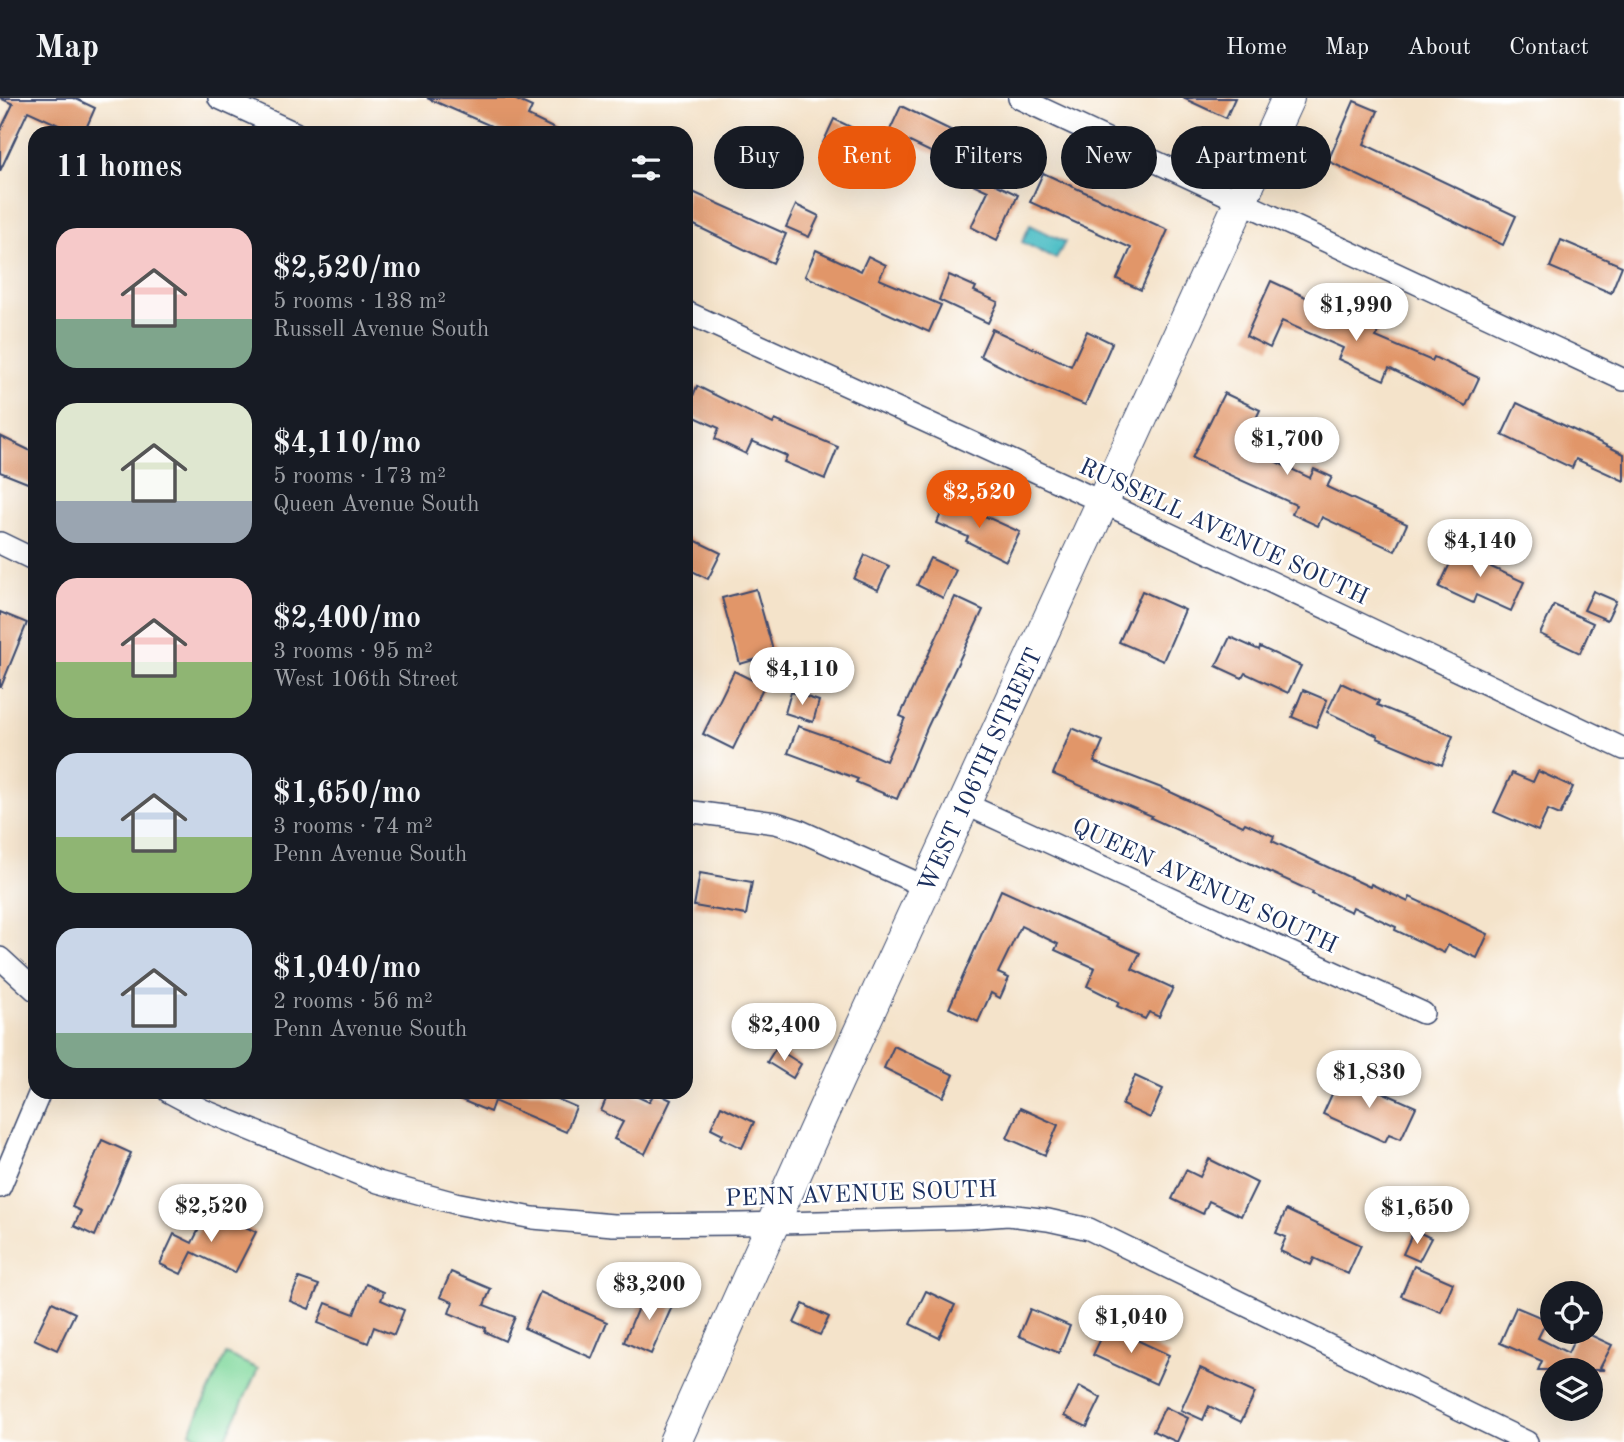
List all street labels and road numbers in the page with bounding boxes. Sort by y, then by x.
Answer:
street label: RUSSELL AVENUE SOUTH [1075,455,1371,610]
street label: WEST 106TH STREET [915,645,1048,896]
street label: QUEEN AVENUE SOUTH [1068,815,1340,959]
street label: PENN AVENUE SOUTH [725,1178,998,1212]

